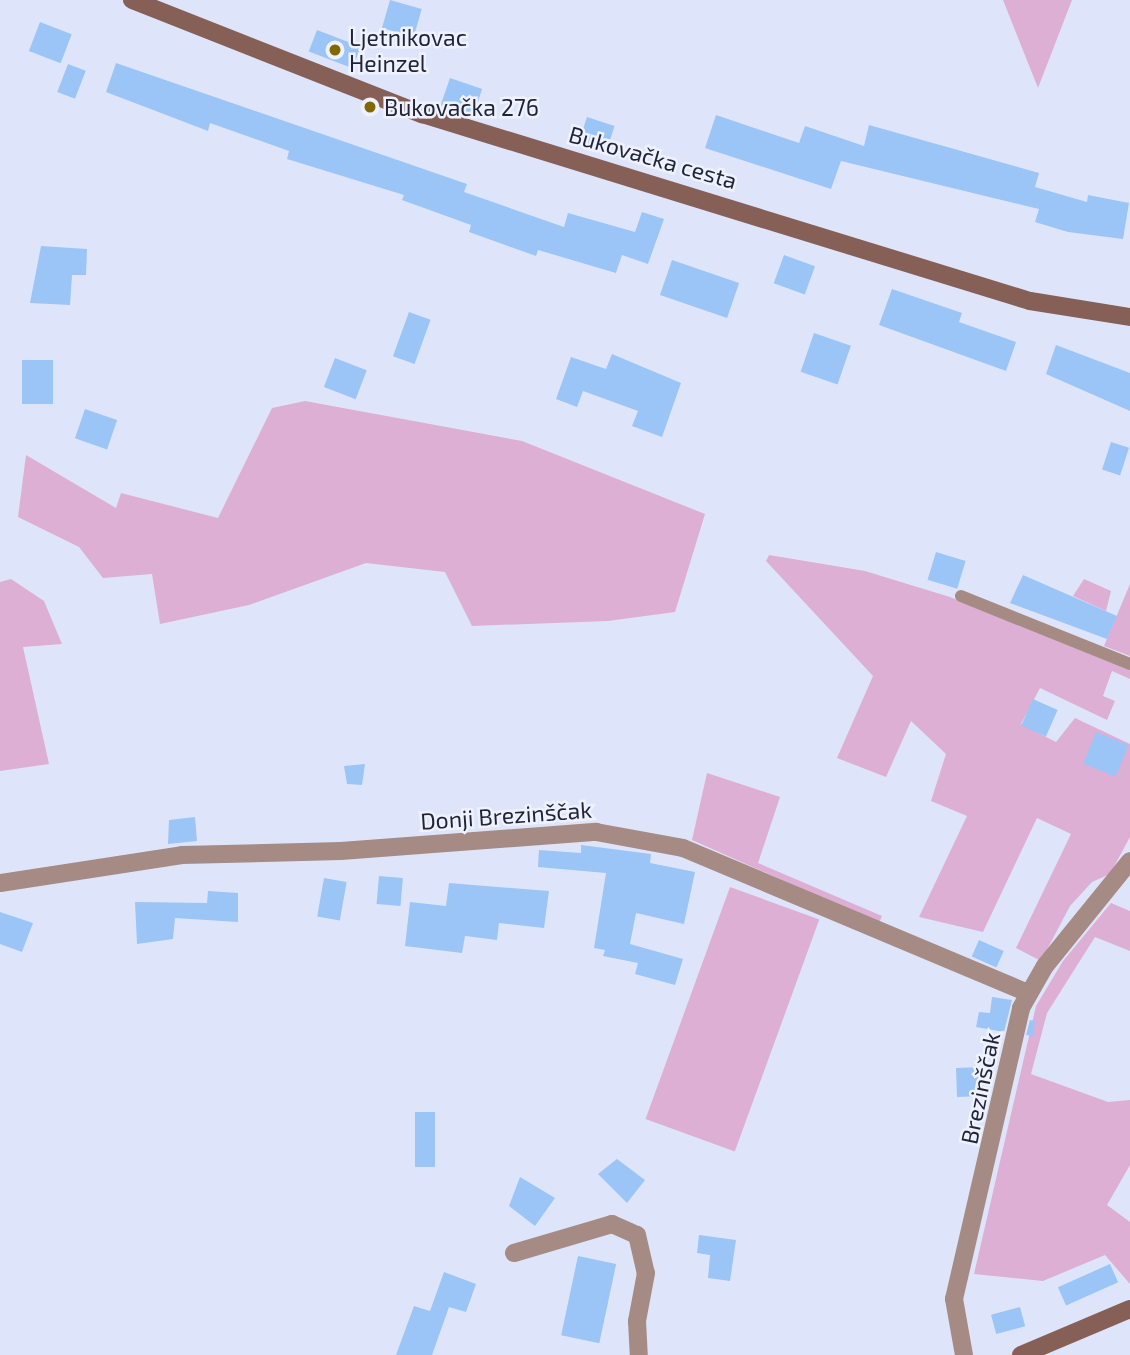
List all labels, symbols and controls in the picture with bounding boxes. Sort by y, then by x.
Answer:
place label: Ljetnikovac Heinzel [349,23,467,77]
marker: Ljetnikovac Heinzel [327,42,343,58]
place label: Bukovačka 276 [384,93,539,121]
marker: Bukovačka 276 [362,99,378,115]
street label: Bukovačka cesta [566,120,740,194]
street label: Donji Brezinščak [419,795,593,835]
street label: Brezinščak [955,1030,1005,1146]

